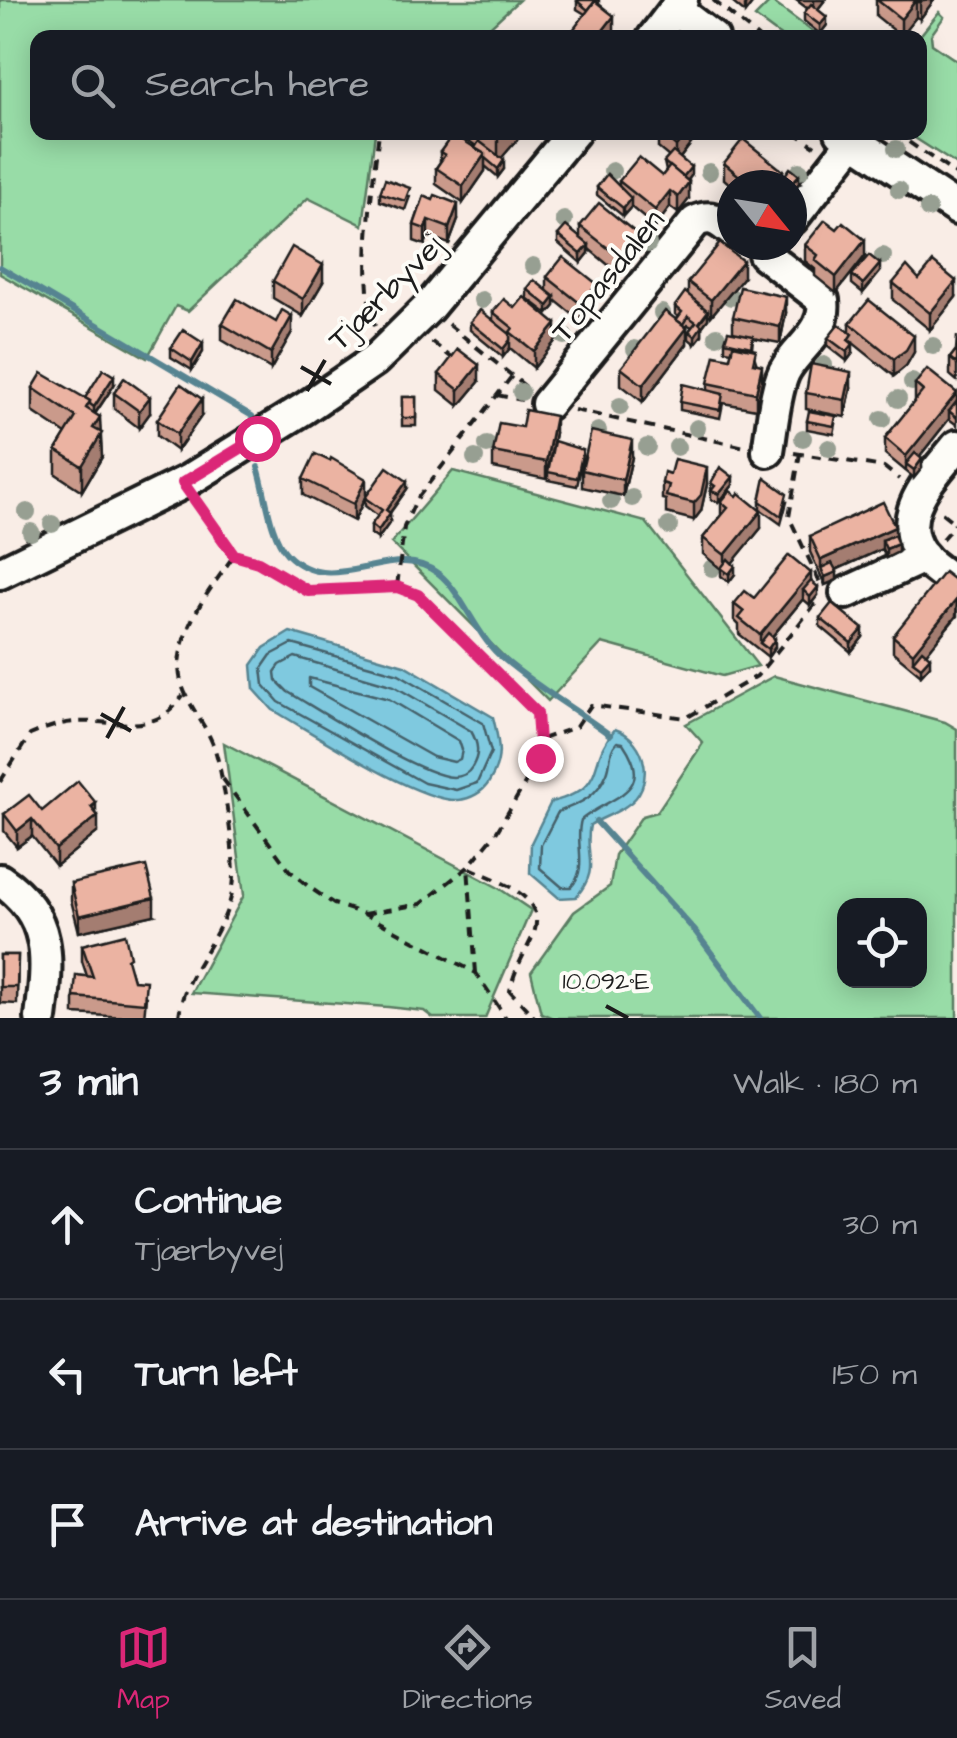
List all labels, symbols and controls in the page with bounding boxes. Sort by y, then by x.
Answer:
search box [30,30,927,140]
icon: search [65,58,120,113]
text: Search here [145,59,369,111]
north arrow [717,170,807,260]
street label: Topasdalen [541,200,676,352]
street label: Tjærbyvej [318,225,455,361]
route start [235,416,281,462]
route end [518,736,564,782]
map controls [837,898,927,988]
button: locate [837,898,927,988]
text: 10.092°E [562,964,650,999]
text: 3 min [40,1054,138,1112]
text: Walk · 180 m [733,1061,917,1106]
text: Continue [135,1176,282,1228]
icon: ahead [40,1197,95,1252]
text: 30 m [843,1202,917,1247]
text: Tjærbyvej [135,1228,283,1273]
icon: left [40,1347,95,1402]
text: Turn left [135,1348,298,1400]
text: 150 m [832,1352,917,1397]
icon: arrive [40,1497,95,1552]
text: Arrive at destination [135,1498,492,1550]
tab: Map [116,1620,171,1719]
tab: Directions [403,1620,533,1719]
tab: Saved [765,1620,841,1719]

